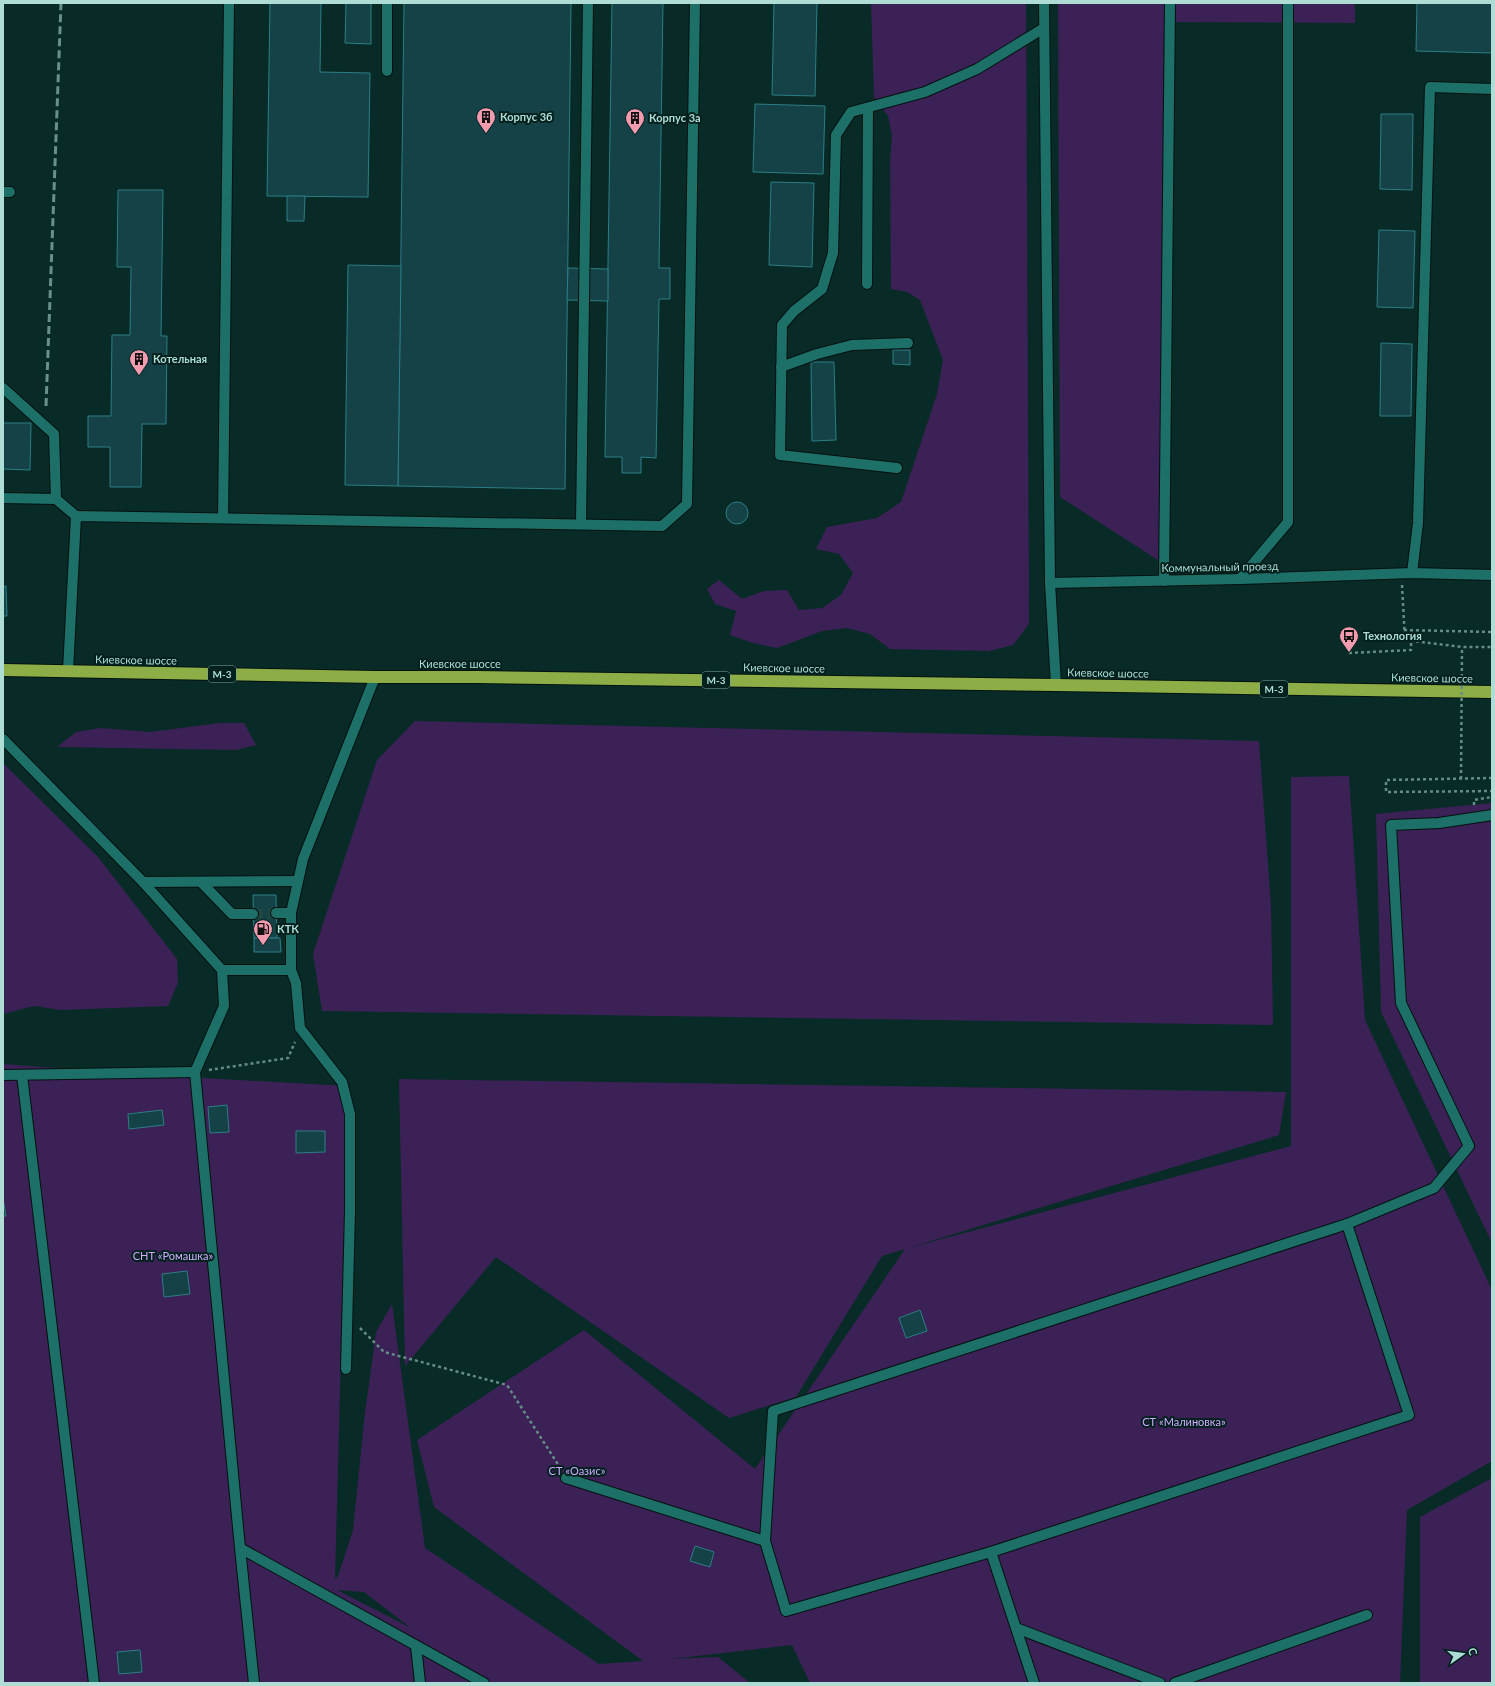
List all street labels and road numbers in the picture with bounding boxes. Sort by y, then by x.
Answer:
street label: Коммунальный проезд [1161,559,1279,574]
street label: Киевское шоссе [95,652,177,667]
street label: Киевское шоссе [419,657,501,670]
street label: Киевское шоссе [743,660,825,675]
street label: Киевское шоссе [1067,665,1149,680]
road number: М-3 [208,666,236,682]
street label: Киевское шоссе [1391,670,1473,685]
road number: М-3 [702,672,730,688]
road number: М-3 [1260,681,1288,697]

